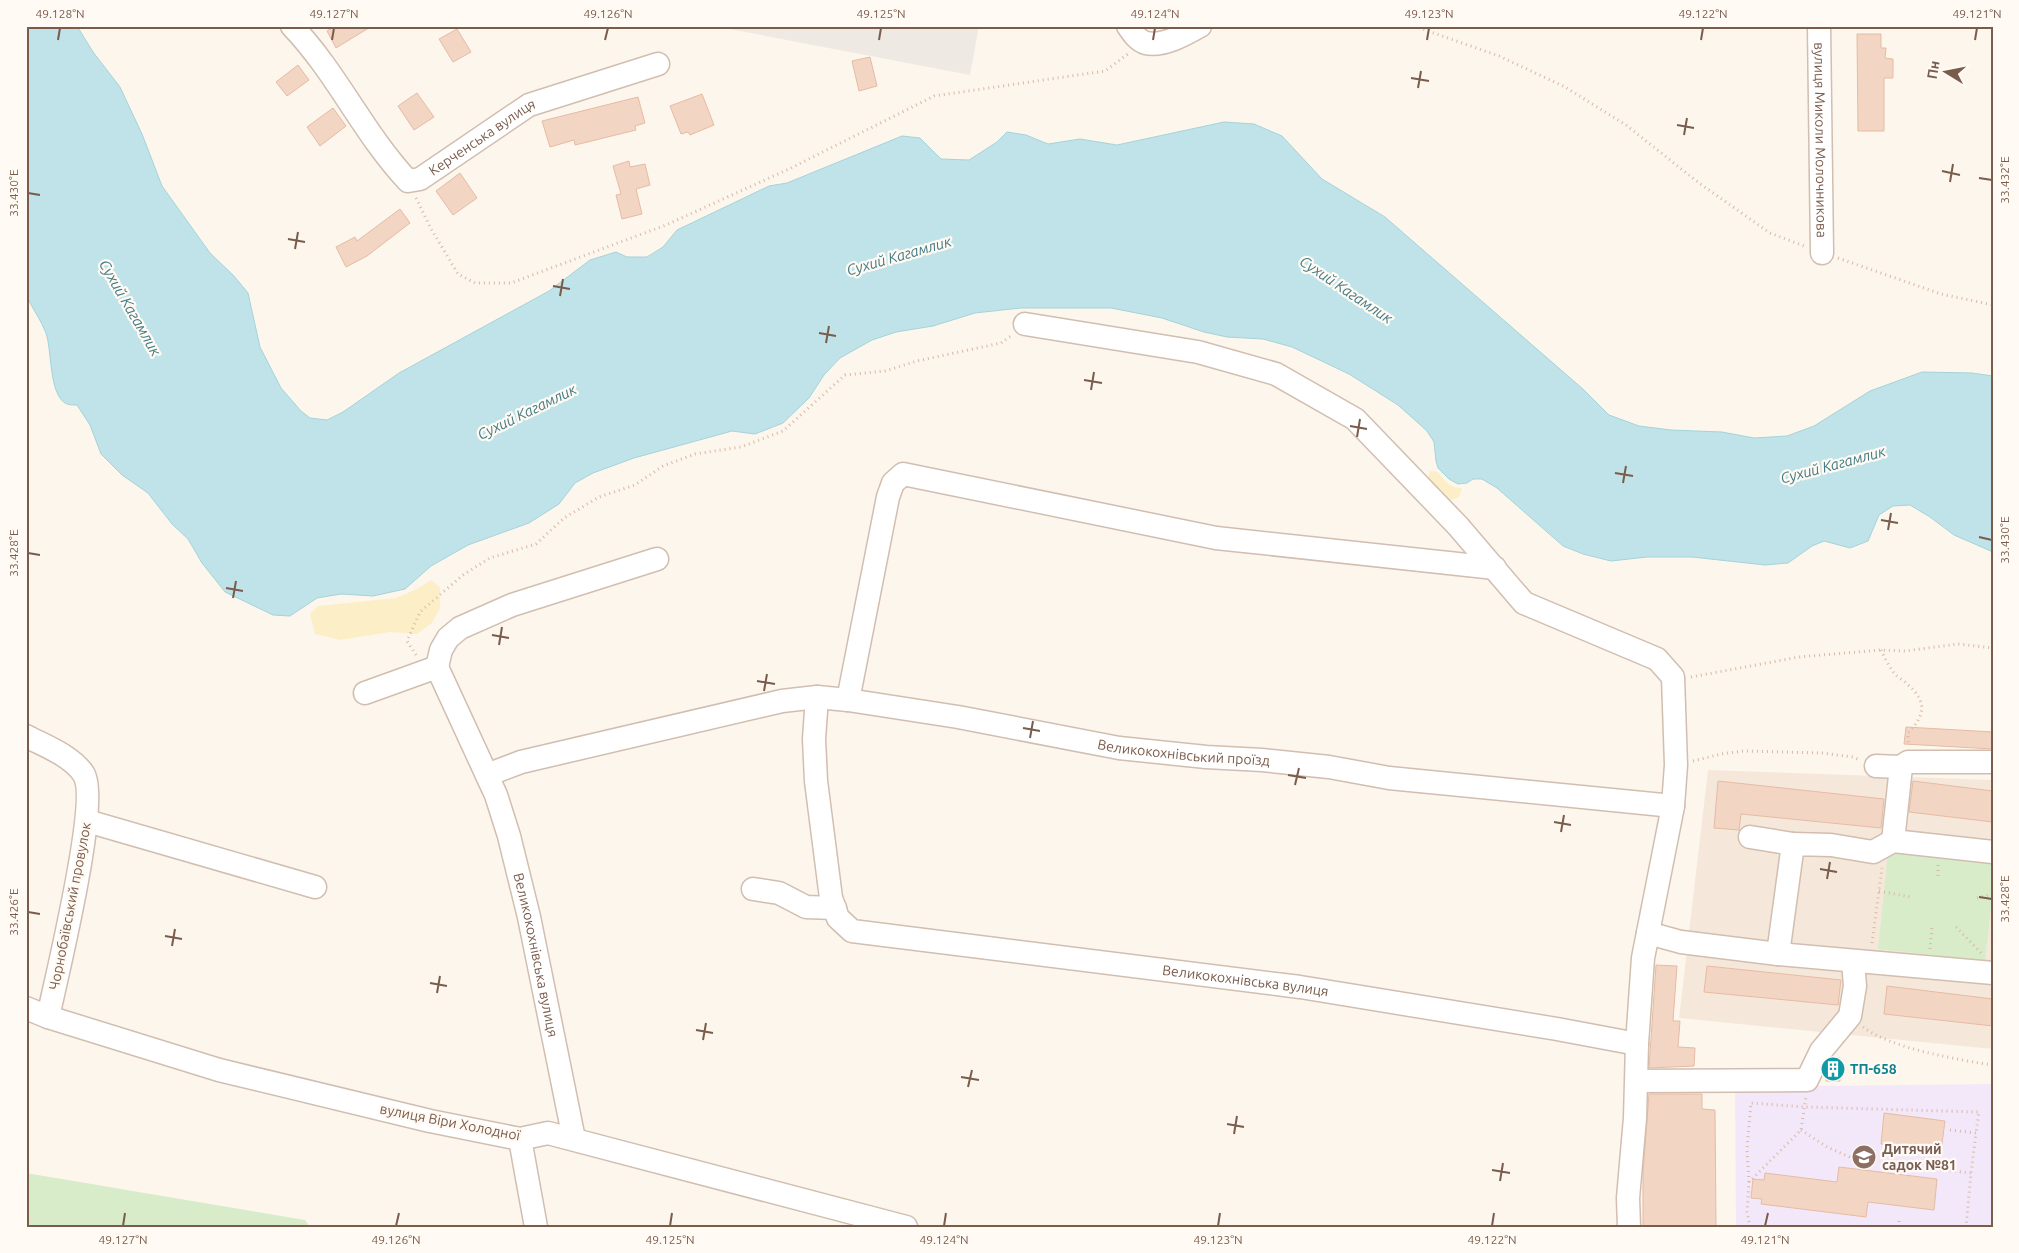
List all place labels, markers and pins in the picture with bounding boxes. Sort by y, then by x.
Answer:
building icon: ТП-658 [1820,1056,1846,1082]
place label: ТП-658 [1850,1061,1897,1077]
place label: Дитячий садок №81 [1882,1141,1957,1173]
school or university icon: Дитячий садок №81 [1851,1144,1877,1170]

